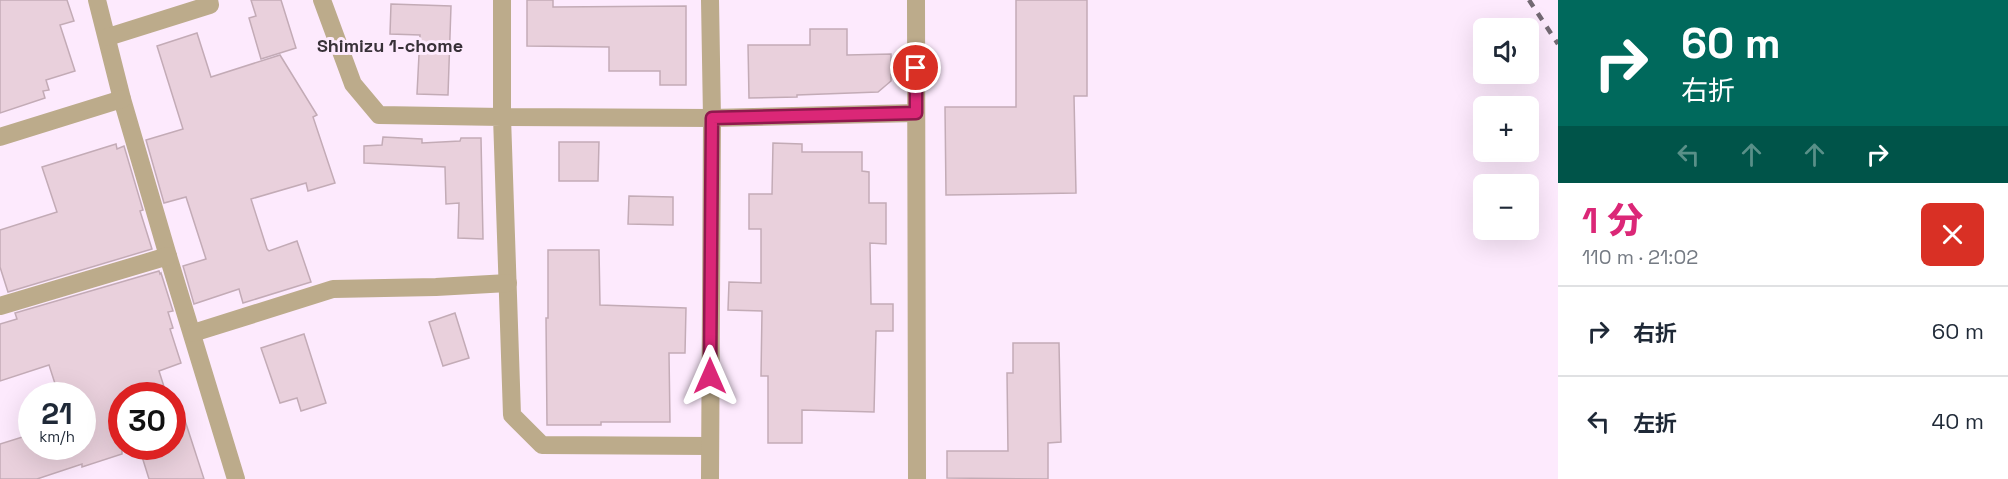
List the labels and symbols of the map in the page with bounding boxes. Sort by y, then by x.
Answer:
district label: Shimizu 1-chome [317,34,463,57]
pin [890,42,941,93]
position arrow [678,344,742,408]
speed limit sign: 30 [108,382,186,460]

